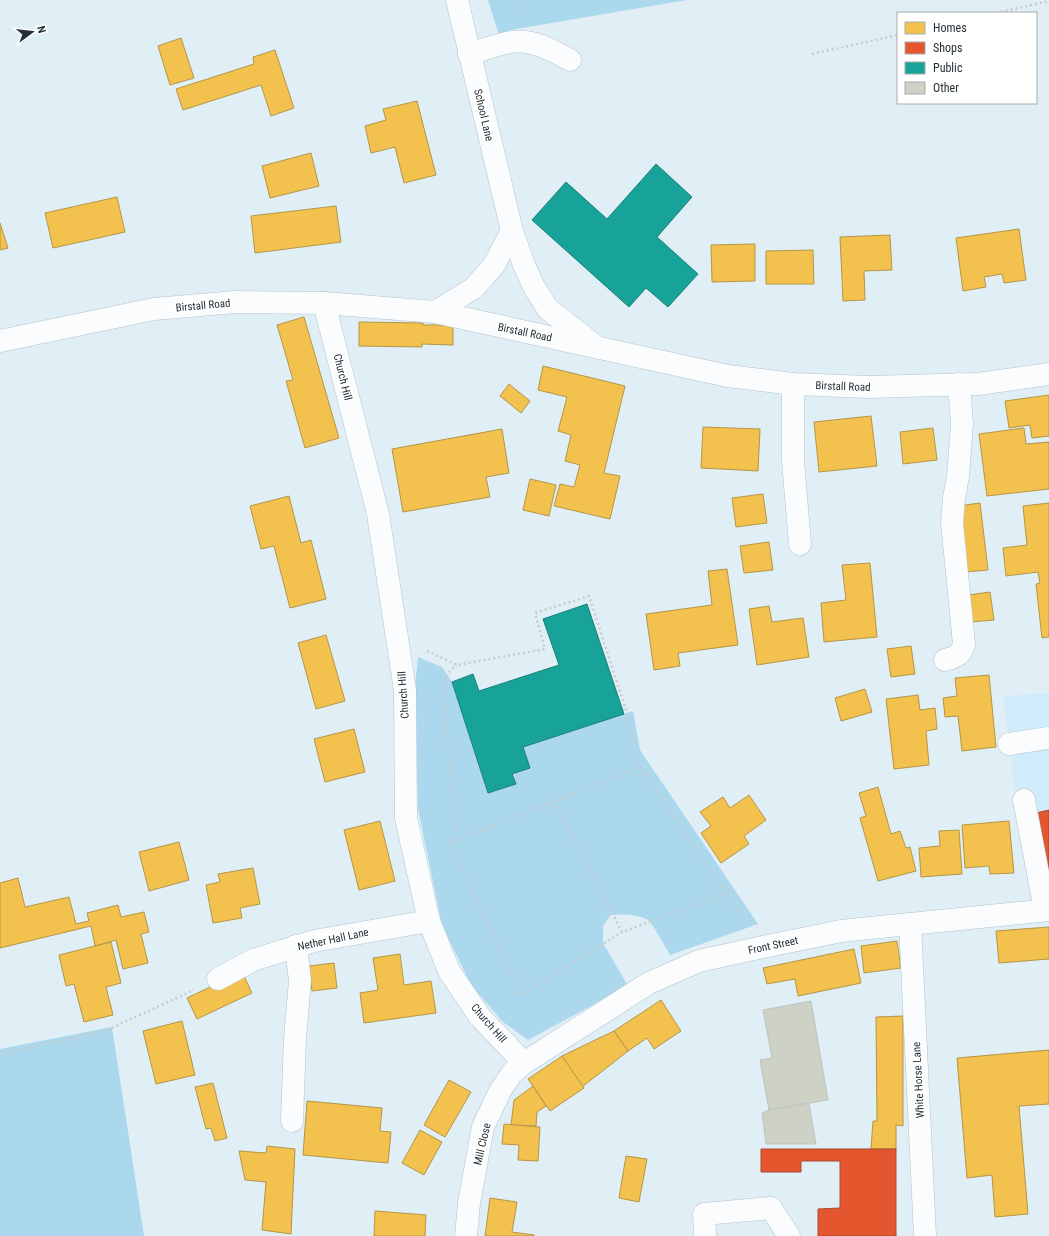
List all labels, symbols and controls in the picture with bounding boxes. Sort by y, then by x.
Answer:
north arrow [12,12,52,52]
legend [897,12,1037,104]
text: Homes [933,21,967,35]
text: N [34,25,48,35]
text: Shops [933,41,962,55]
text: Public [933,61,963,75]
text: Other [933,81,959,95]
street label: School Lane [471,88,496,142]
street label: Birstall Road [175,297,231,314]
street label: Birstall Road [497,320,553,345]
street label: Church Hill [330,353,355,402]
street label: Birstall Road [815,379,871,394]
street label: Church Hill [395,671,412,719]
street label: Nether Hall Lane [296,926,370,953]
street label: Front Street [747,934,799,957]
street label: Church Hill [468,1001,509,1045]
street label: White Horse Lane [910,1041,927,1119]
street label: Mill Close [471,1122,494,1166]

